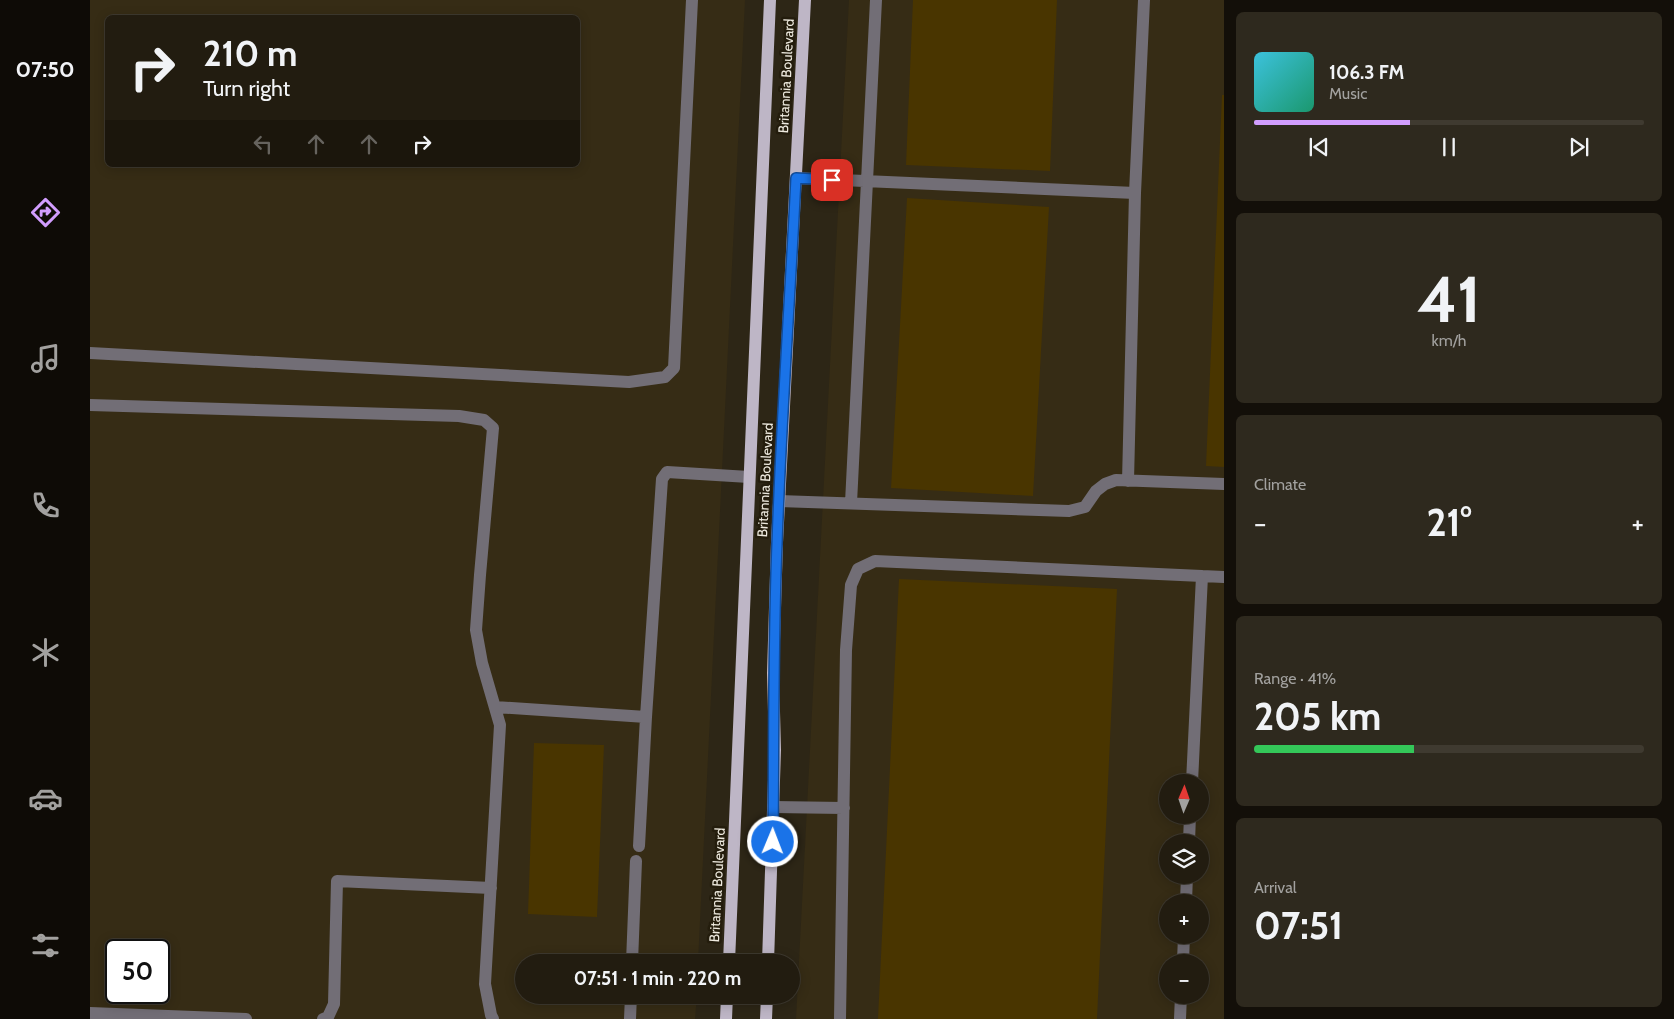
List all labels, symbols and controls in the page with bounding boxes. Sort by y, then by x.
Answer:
street label: Britannia Boulevard [774,18,798,134]
text: 210 m [203,32,297,75]
icon: right [120,35,185,100]
text: 07:50 [16,56,74,83]
text: 106.3 FM [1329,61,1404,84]
text: Turn right [203,75,290,102]
text: Music [1329,84,1367,103]
icon: left [249,130,277,158]
icon: ahead [302,130,330,158]
icon: ahead [355,130,383,158]
icon: right [408,130,436,158]
icon: previous [1305,133,1333,161]
icon: pause [1435,133,1463,161]
icon: next [1565,133,1593,161]
pin [811,159,853,201]
icon: arrive [818,166,846,194]
icon: directions [28,195,63,230]
text: 41 [1417,259,1481,338]
text: km/h [1431,331,1467,350]
icon: music [28,341,63,376]
street label: Britannia Boulevard [753,422,777,538]
text: Climate [1254,475,1306,494]
icon: phone [28,488,63,523]
text: 21° [1426,499,1472,546]
text: − [1254,506,1266,540]
text: + [1632,506,1644,540]
icon: climate [28,635,63,670]
text: Range · 41% [1254,669,1336,688]
text: 205 km [1254,693,1381,740]
north arrow [1159,774,1209,824]
map controls [1159,774,1209,1004]
icon: car [28,781,63,816]
position arrow [746,815,798,867]
street label: Britannia Boulevard [705,827,729,943]
button: layers [1159,834,1209,884]
text: Arrival [1254,878,1297,897]
button: + [1159,894,1209,944]
text: 07:51 [1254,902,1343,949]
icon: filters [28,928,63,963]
speed limit sign: 50 [105,939,170,1004]
button: − [1159,954,1209,1004]
text: 07:51 · 1 min · 220 m [574,967,741,990]

